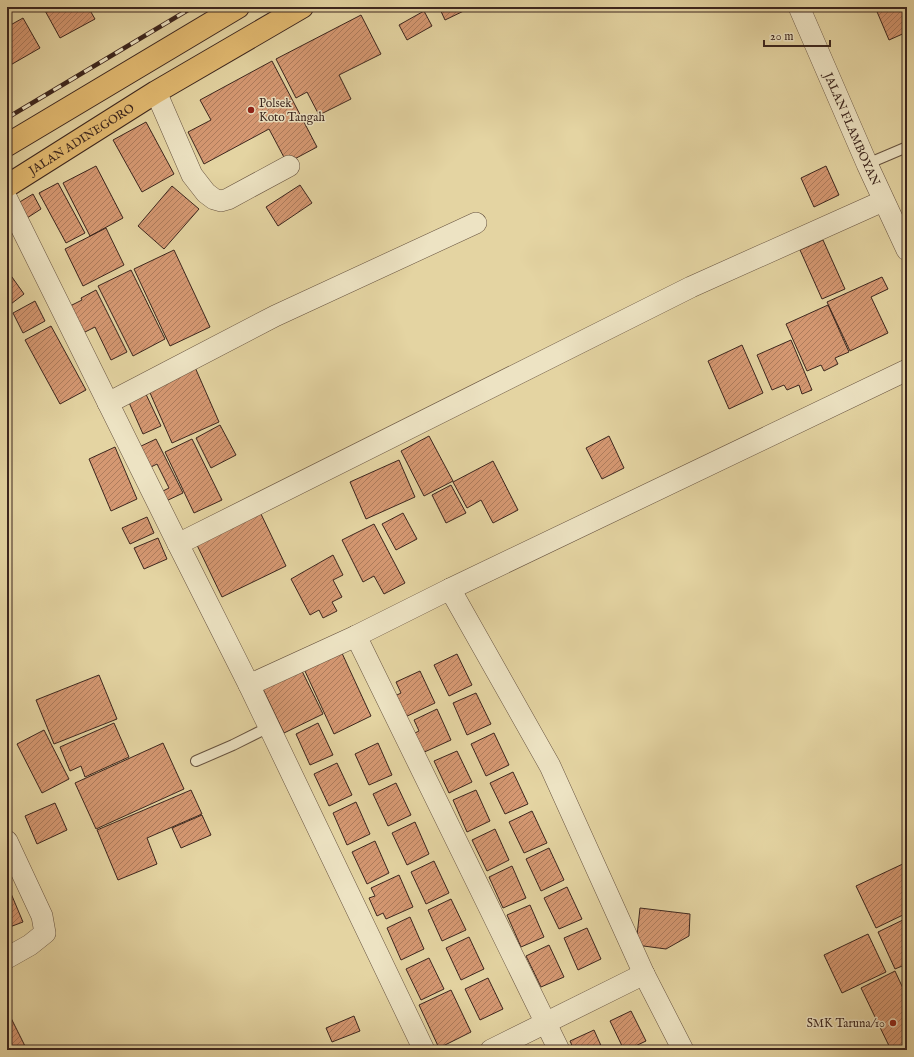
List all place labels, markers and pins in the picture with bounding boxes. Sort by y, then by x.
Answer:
place label: Polsek Koto Tangah [259,96,325,125]
marker: Polsek Koto Tangah [246,105,256,115]
place label: SMK Taruna/10 [807,1016,885,1031]
marker: SMK Taruna/10 [888,1018,898,1028]

